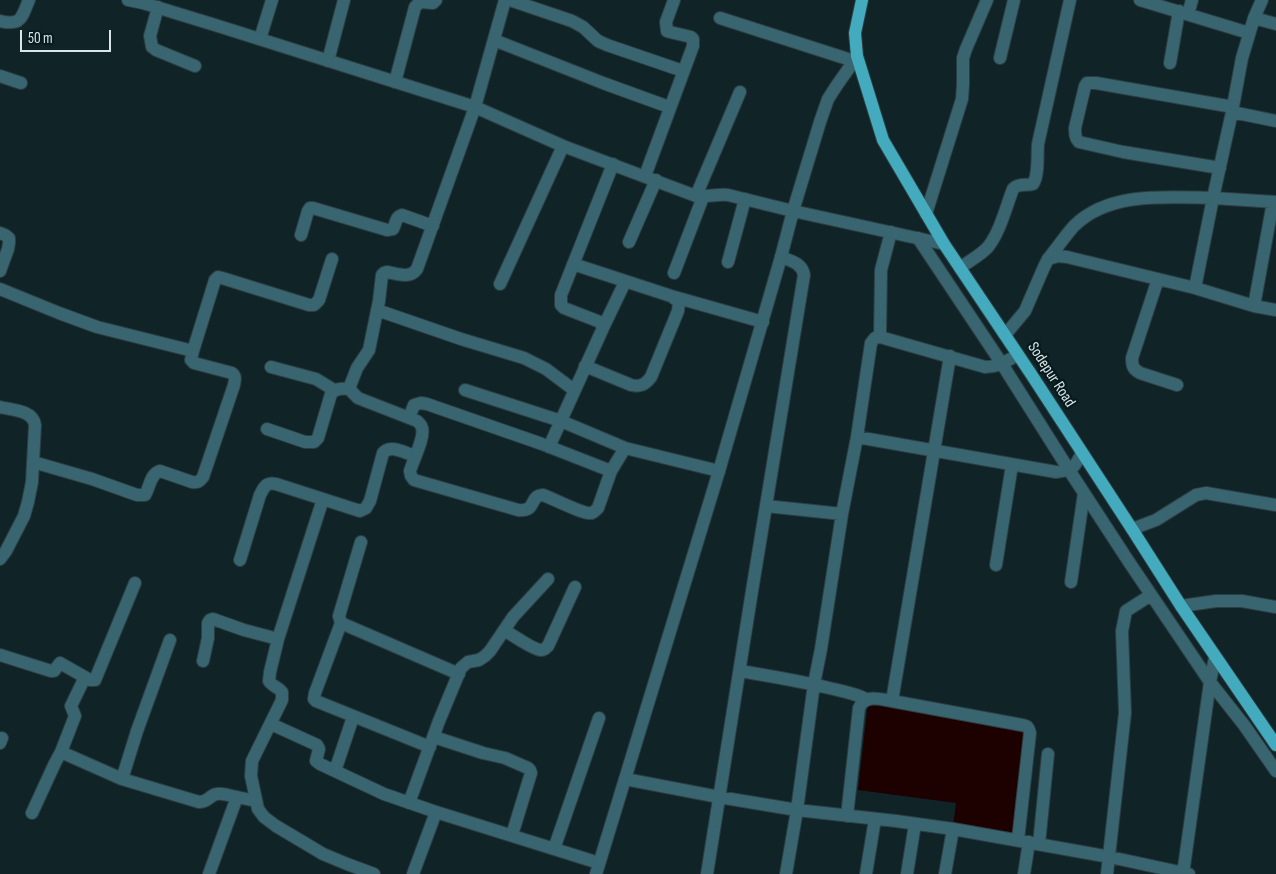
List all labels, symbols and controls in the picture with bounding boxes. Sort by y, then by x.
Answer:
scale bar [22,20,114,52]
text: 50 m [28,29,53,48]
street label: Sodepur Road [1023,339,1079,411]

